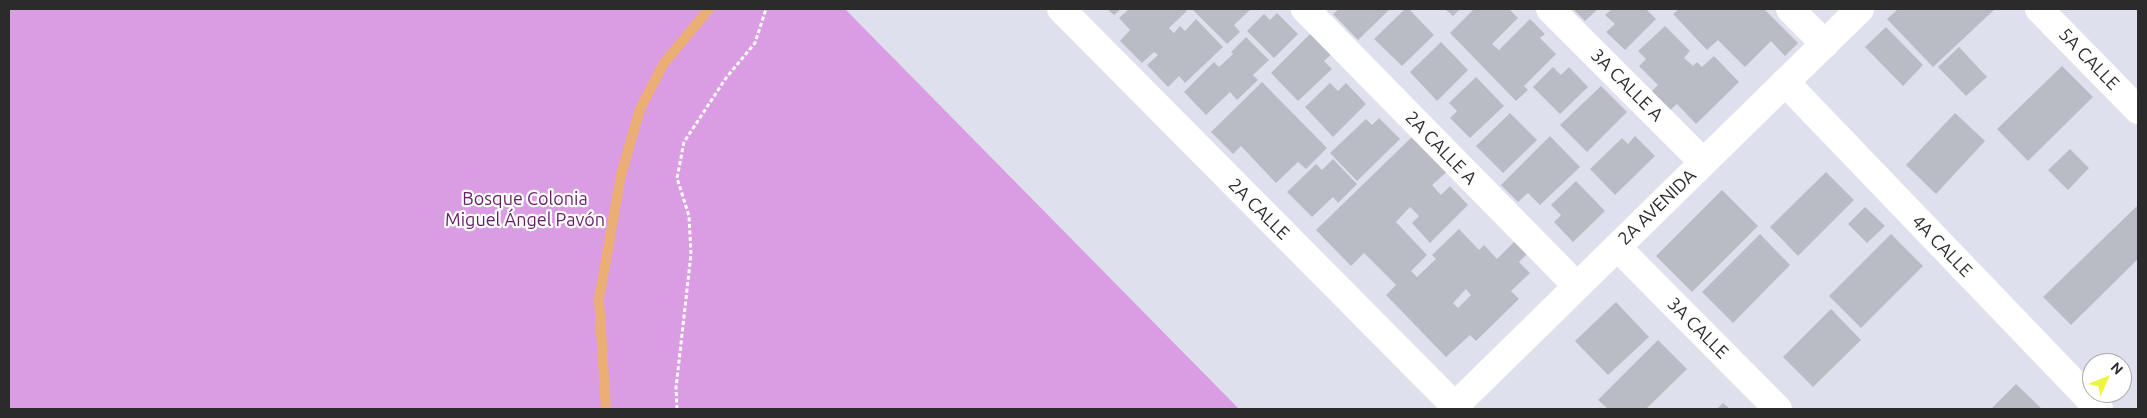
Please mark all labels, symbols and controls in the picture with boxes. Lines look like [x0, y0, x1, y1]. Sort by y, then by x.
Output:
street label: 5A CALLE [2054, 24, 2124, 94]
street label: 3A CALLE A [1586, 44, 1668, 126]
street label: 2A CALLE A [1401, 107, 1481, 189]
street label: 2A AVENIDA [1614, 165, 1700, 249]
street label: 2A CALLE [1224, 174, 1294, 244]
park label: Bosque Colonia Miguel Ángel Pavón [445, 188, 605, 230]
street label: 4A CALLE [1907, 211, 1977, 281]
street label: 3A CALLE [1663, 293, 1733, 363]
north arrow [2082, 353, 2132, 403]
text: N [2108, 359, 2126, 378]

